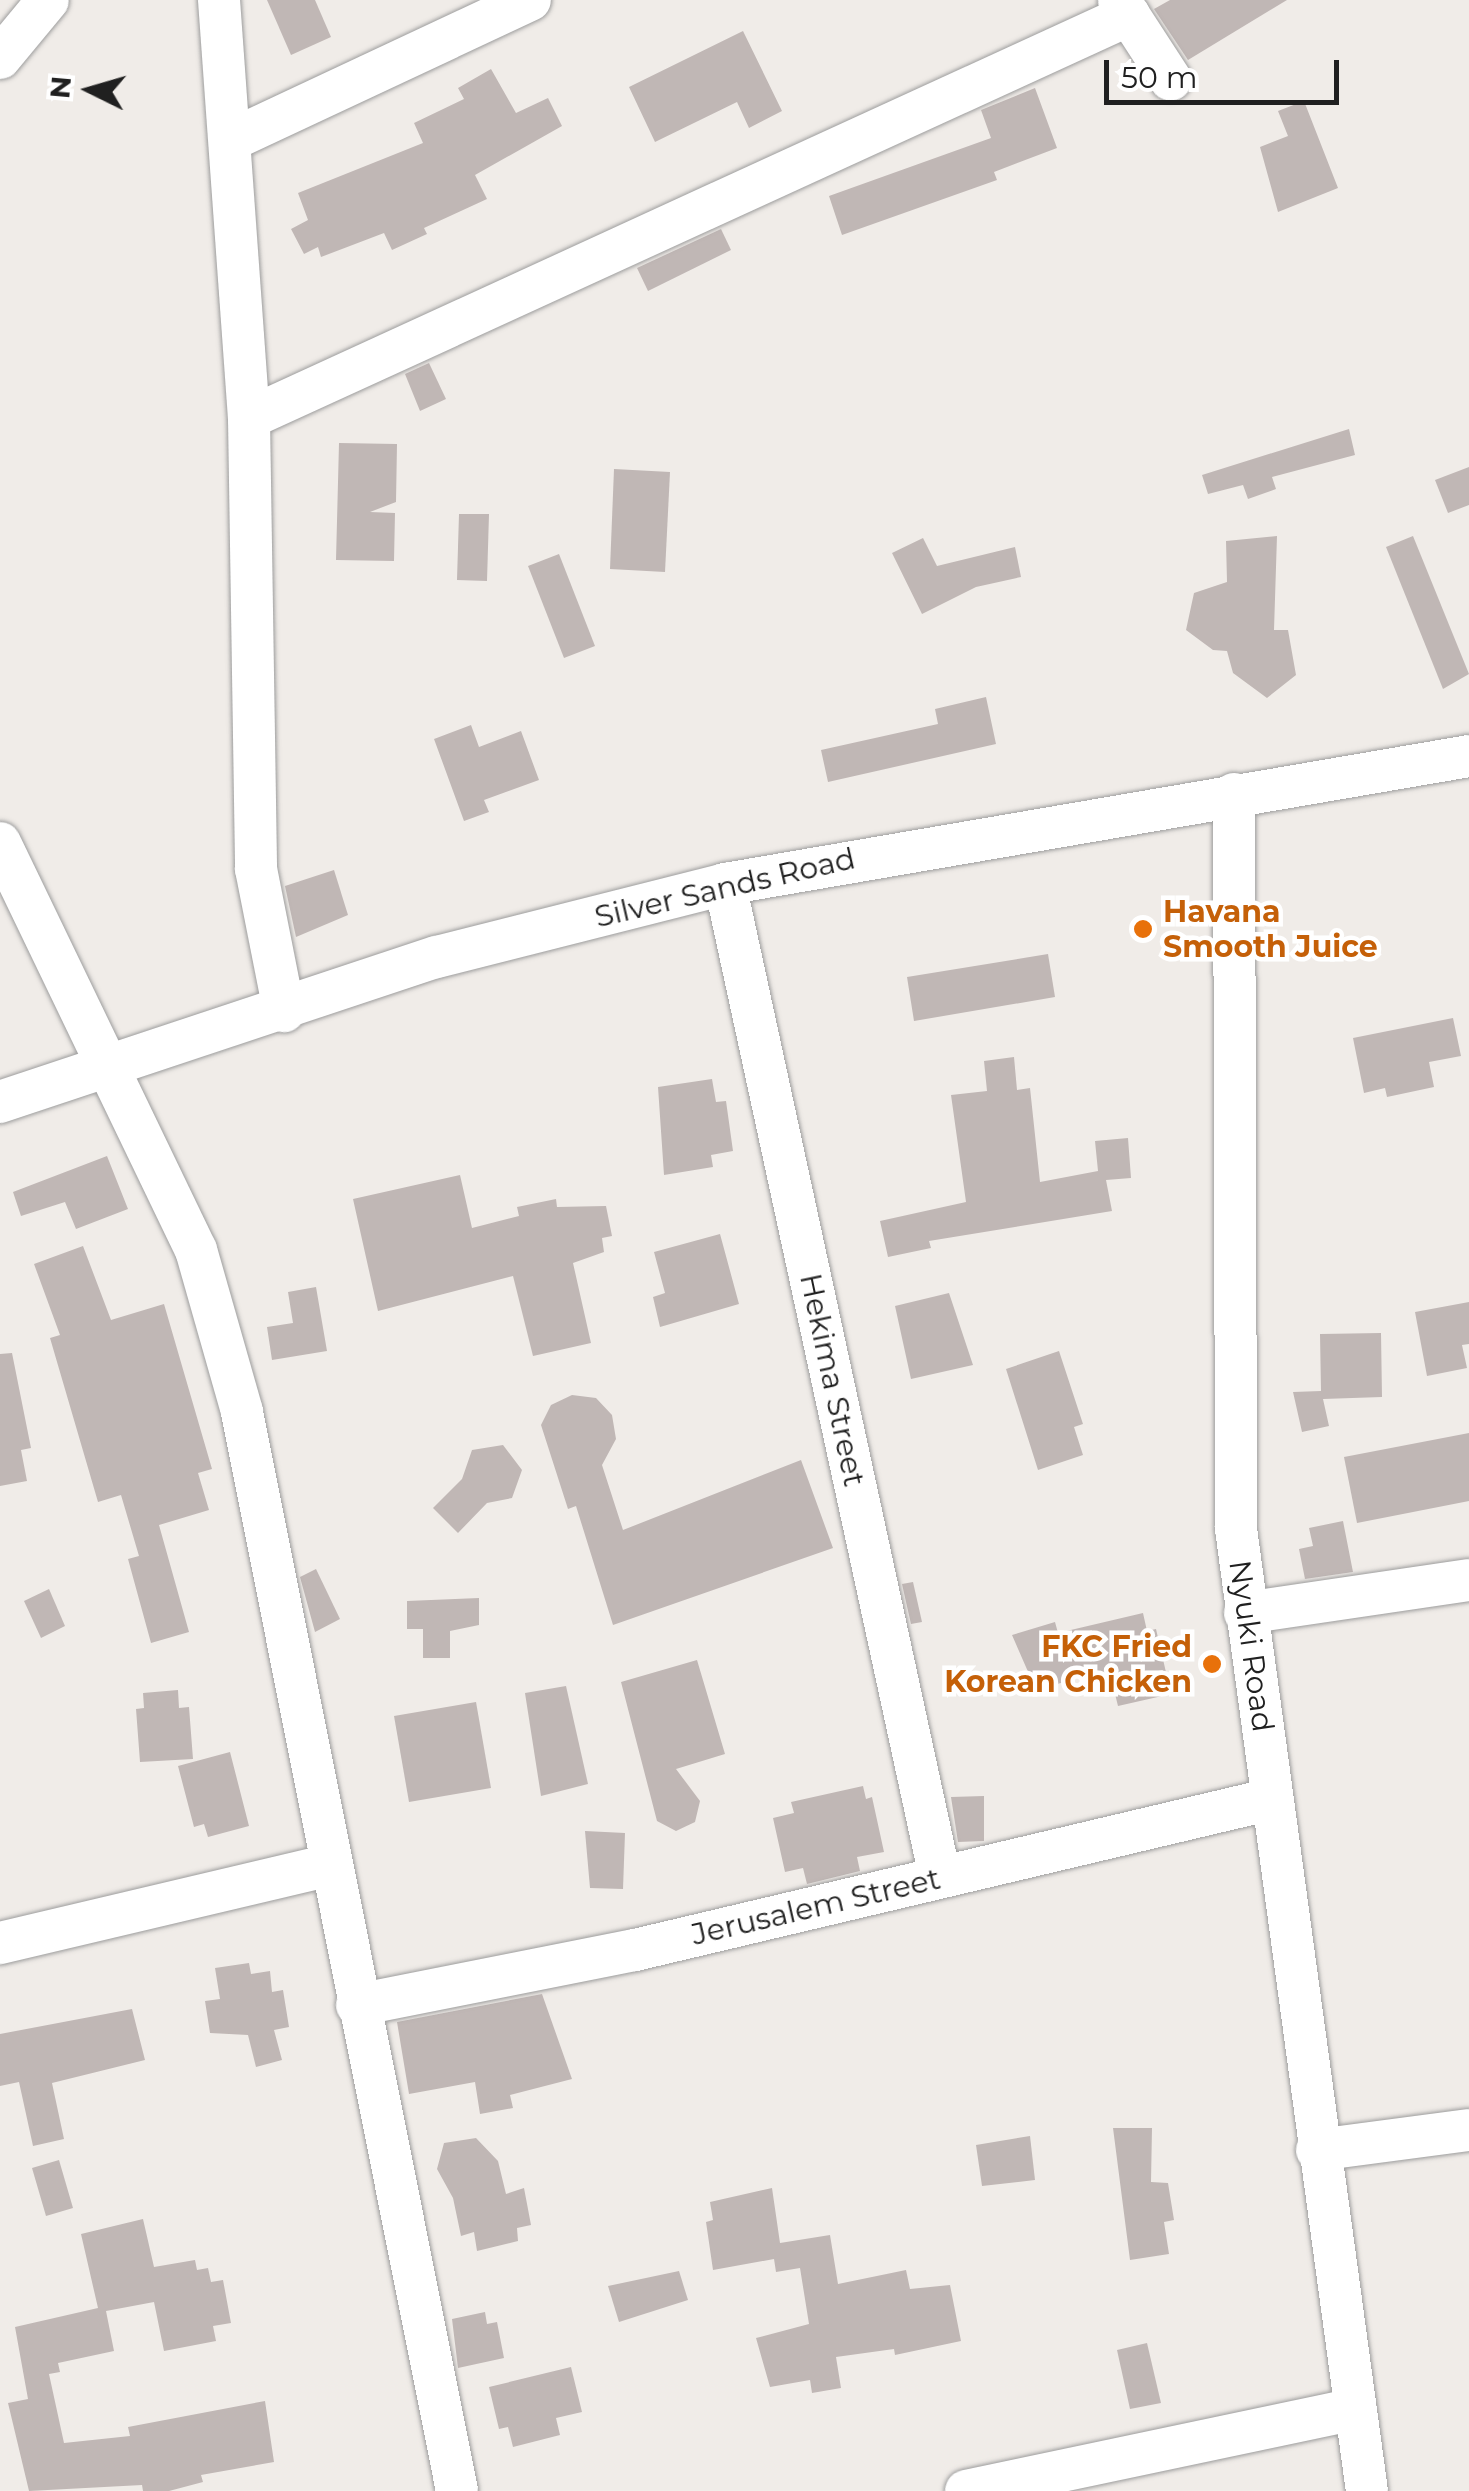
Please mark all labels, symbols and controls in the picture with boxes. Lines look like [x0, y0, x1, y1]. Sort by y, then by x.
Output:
north arrow [40, 40, 140, 140]
scale bar [1109, 40, 1344, 102]
text: 50 m [1121, 59, 1198, 96]
text: N [42, 75, 78, 100]
street label: Silver Sands Road [591, 841, 859, 935]
place label: Havana Smooth Juice [1163, 894, 1378, 964]
marker: Havana Smooth Juice [1132, 918, 1154, 940]
street label: Hekima Street [792, 1270, 872, 1490]
street label: Nyuki Road [1221, 1558, 1281, 1734]
place label: FKC Fried Korean Chicken [944, 1629, 1192, 1700]
marker: FKC Fried Korean Chicken [1201, 1653, 1223, 1675]
street label: Jerusalem Street [688, 1861, 944, 1953]

